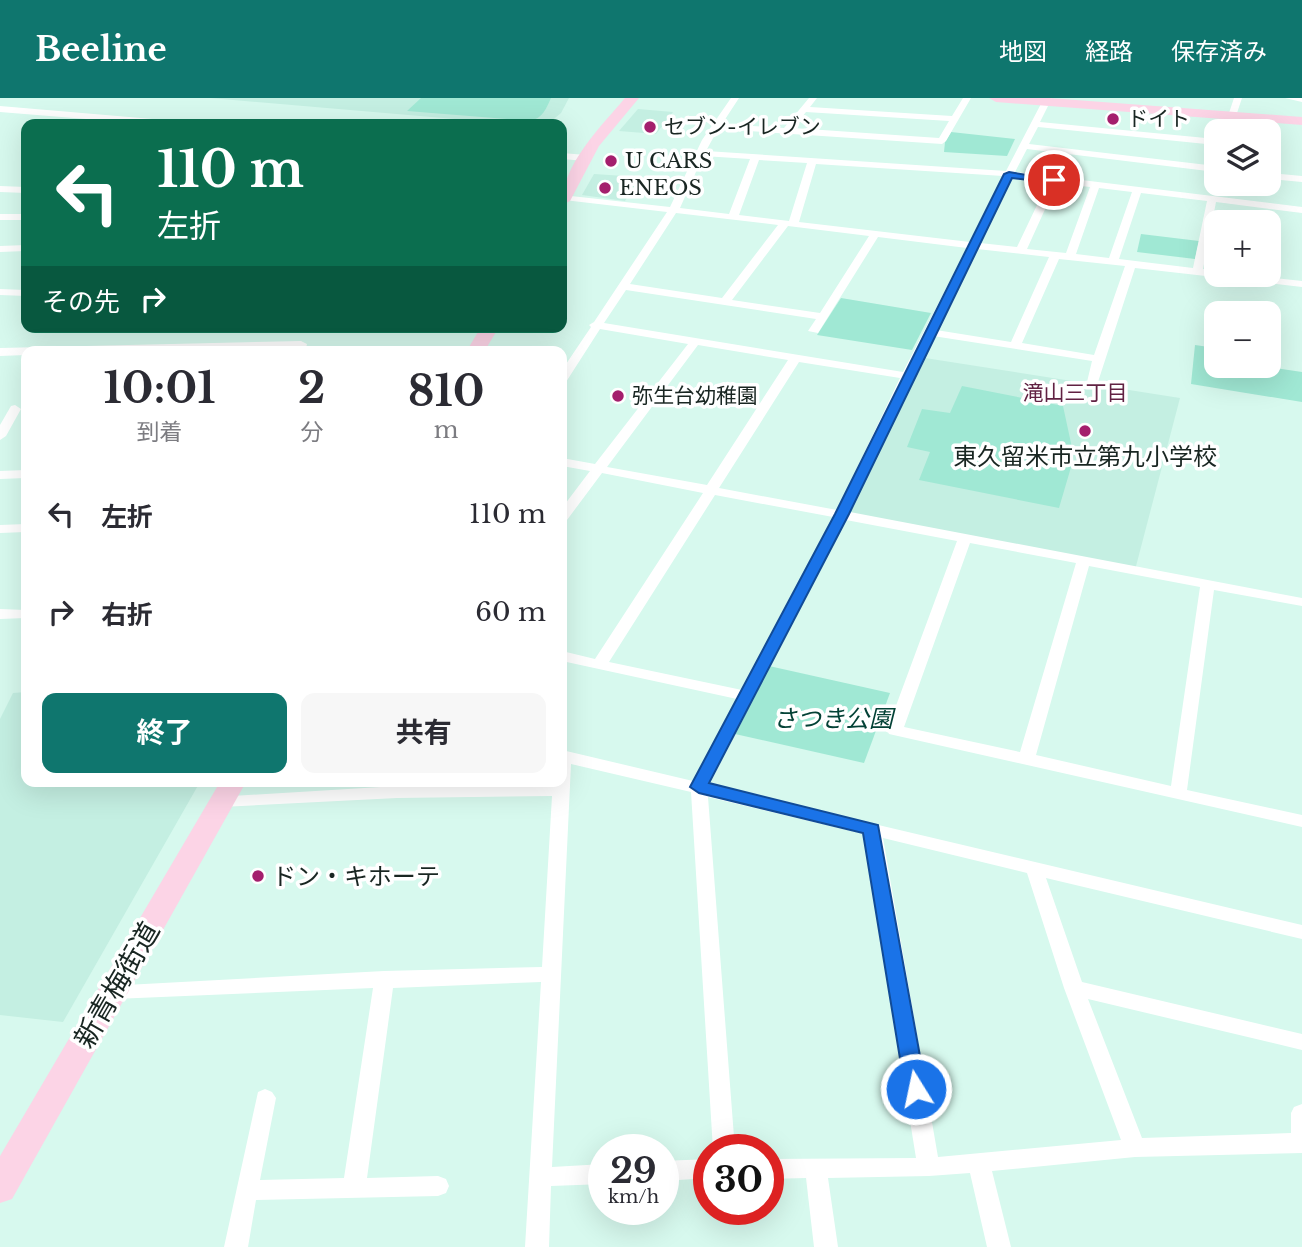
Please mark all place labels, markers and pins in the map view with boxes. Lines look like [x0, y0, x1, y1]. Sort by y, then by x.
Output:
place label: ドイト [1127, 106, 1190, 132]
marker: ドイト [1105, 111, 1121, 127]
place label: セブン-イレブン [664, 114, 821, 140]
marker: セブン-イレブン [642, 119, 658, 135]
place label: U CARS [625, 148, 712, 174]
pin [1024, 150, 1084, 210]
marker: U CARS [603, 153, 619, 169]
place label: ENEOS [619, 175, 702, 201]
marker: ENEOS [597, 180, 613, 196]
place label: 弥生台幼稚園 [632, 383, 758, 409]
marker: 弥生台幼稚園 [610, 388, 626, 404]
marker: 東久留米市立第九小学校 [1077, 423, 1093, 439]
place label: 東久留米市立第九小学校 [953, 442, 1217, 471]
place label: ドン・キホーテ [272, 862, 440, 891]
marker: ドン・キホーテ [250, 868, 266, 884]

